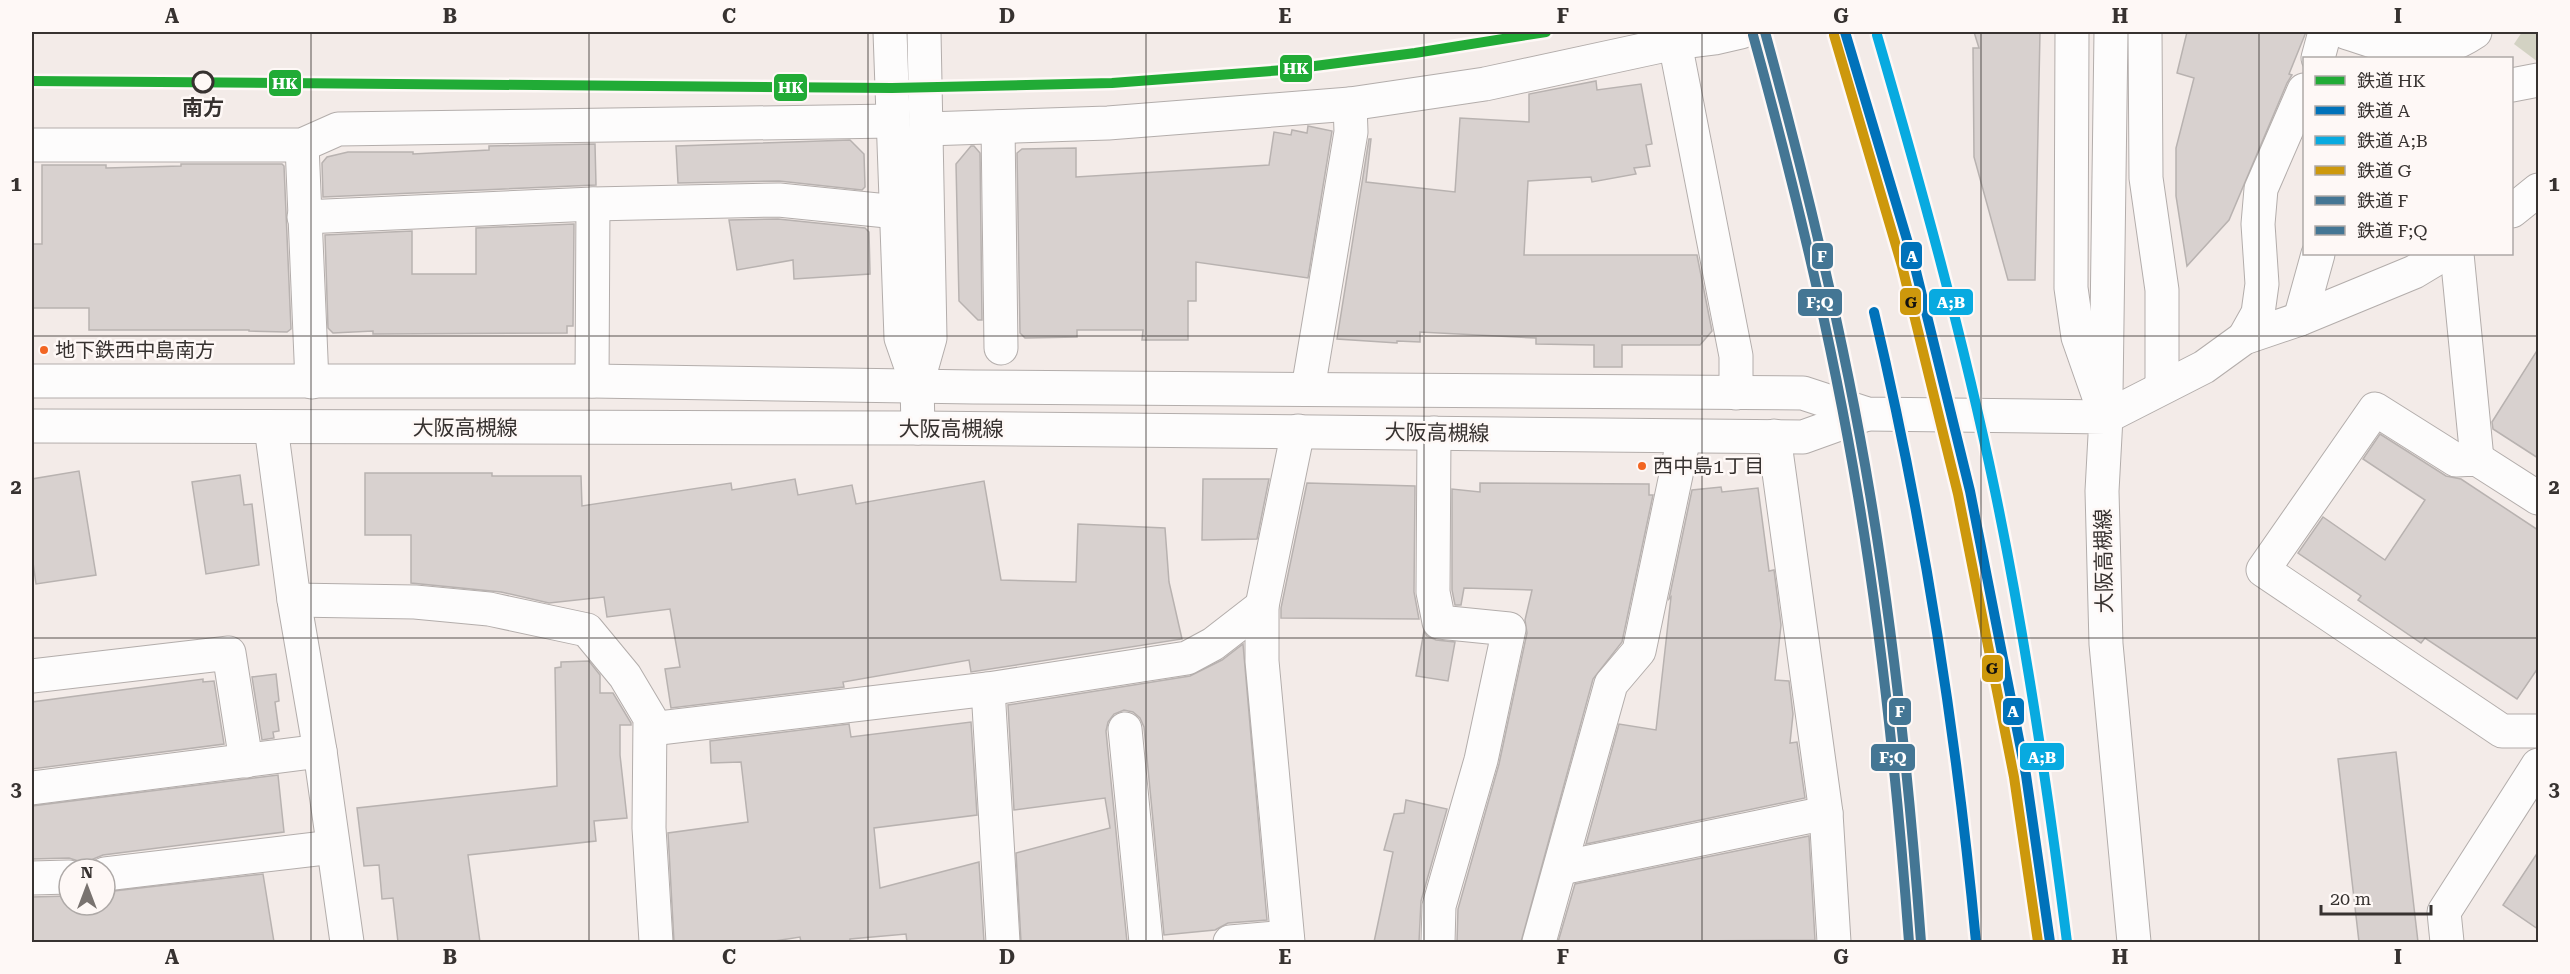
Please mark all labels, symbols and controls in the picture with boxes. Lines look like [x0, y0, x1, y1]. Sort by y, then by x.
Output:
text: A [165, 4, 180, 28]
text: B [443, 4, 457, 28]
text: C [722, 4, 736, 28]
text: D [999, 4, 1015, 28]
text: E [1279, 4, 1292, 28]
text: F [1557, 4, 1569, 28]
text: G [1833, 4, 1849, 28]
text: H [2112, 4, 2128, 28]
text: I [2394, 4, 2402, 28]
line badge: HK [1279, 54, 1313, 83]
legend [2303, 57, 2513, 255]
text: HK [1283, 59, 1309, 78]
line badge: HK [268, 69, 302, 97]
text: 鉄道 HK [2357, 70, 2426, 91]
marker: 南方 [192, 71, 214, 93]
line badge: HK [773, 73, 808, 102]
text: HK [272, 74, 298, 93]
text: HK [778, 78, 804, 97]
place label: 南方 [182, 96, 224, 120]
text: 鉄道 A [2357, 100, 2411, 121]
text: 鉄道 A;B [2357, 130, 2428, 151]
text: 鉄道 G [2357, 160, 2412, 181]
text: 1 [10, 172, 22, 196]
text: 1 [2548, 172, 2560, 196]
text: 鉄道 F [2357, 190, 2409, 211]
text: 鉄道 F;Q [2357, 220, 2427, 241]
line badge: A [1900, 241, 1923, 270]
line badge: F [1811, 242, 1834, 270]
text: F [1817, 247, 1827, 266]
text: A [1906, 247, 1918, 266]
line badge: G [1899, 287, 1922, 316]
line badge: F;Q [1797, 288, 1843, 317]
line badge: A;B [1928, 288, 1974, 316]
text: F;Q [1806, 293, 1834, 312]
text: G [1905, 293, 1918, 312]
text: A;B [1937, 293, 1965, 312]
place label: 地下鉄西中島南方 [55, 338, 215, 362]
marker: 地下鉄西中島南方 [38, 344, 50, 356]
street label: 大阪高槻線 [413, 416, 518, 440]
street label: 大阪高槻線 [899, 417, 1004, 441]
street label: 大阪高槻線 [1384, 420, 1490, 446]
place label: 西中島1丁目 [1653, 454, 1764, 478]
marker: 西中島1丁目 [1636, 460, 1648, 472]
text: 2 [10, 475, 22, 499]
text: 2 [2548, 475, 2560, 499]
street label: 大阪高槻線 [2091, 508, 2117, 614]
line badge: G [1981, 654, 2004, 683]
text: G [1986, 659, 1999, 678]
line badge: F [1888, 697, 1912, 726]
line badge: A [2002, 697, 2025, 726]
text: F [1895, 702, 1905, 721]
text: A [2007, 702, 2019, 721]
line badge: A;B [2019, 742, 2065, 771]
line badge: F;Q [1870, 743, 1916, 772]
text: F;Q [1879, 748, 1907, 767]
text: A;B [2028, 748, 2056, 767]
text: 3 [10, 777, 22, 801]
text: 3 [2548, 777, 2560, 801]
north arrow [57, 857, 117, 917]
text: N [81, 863, 93, 882]
scale bar [2321, 878, 2430, 916]
text: 20 m [2330, 888, 2371, 909]
text: A [165, 945, 180, 969]
text: B [443, 945, 457, 969]
text: C [722, 945, 736, 969]
text: D [999, 945, 1015, 969]
text: E [1279, 945, 1292, 969]
text: F [1557, 945, 1569, 969]
text: G [1833, 945, 1849, 969]
text: H [2112, 945, 2128, 969]
text: I [2394, 945, 2402, 969]

